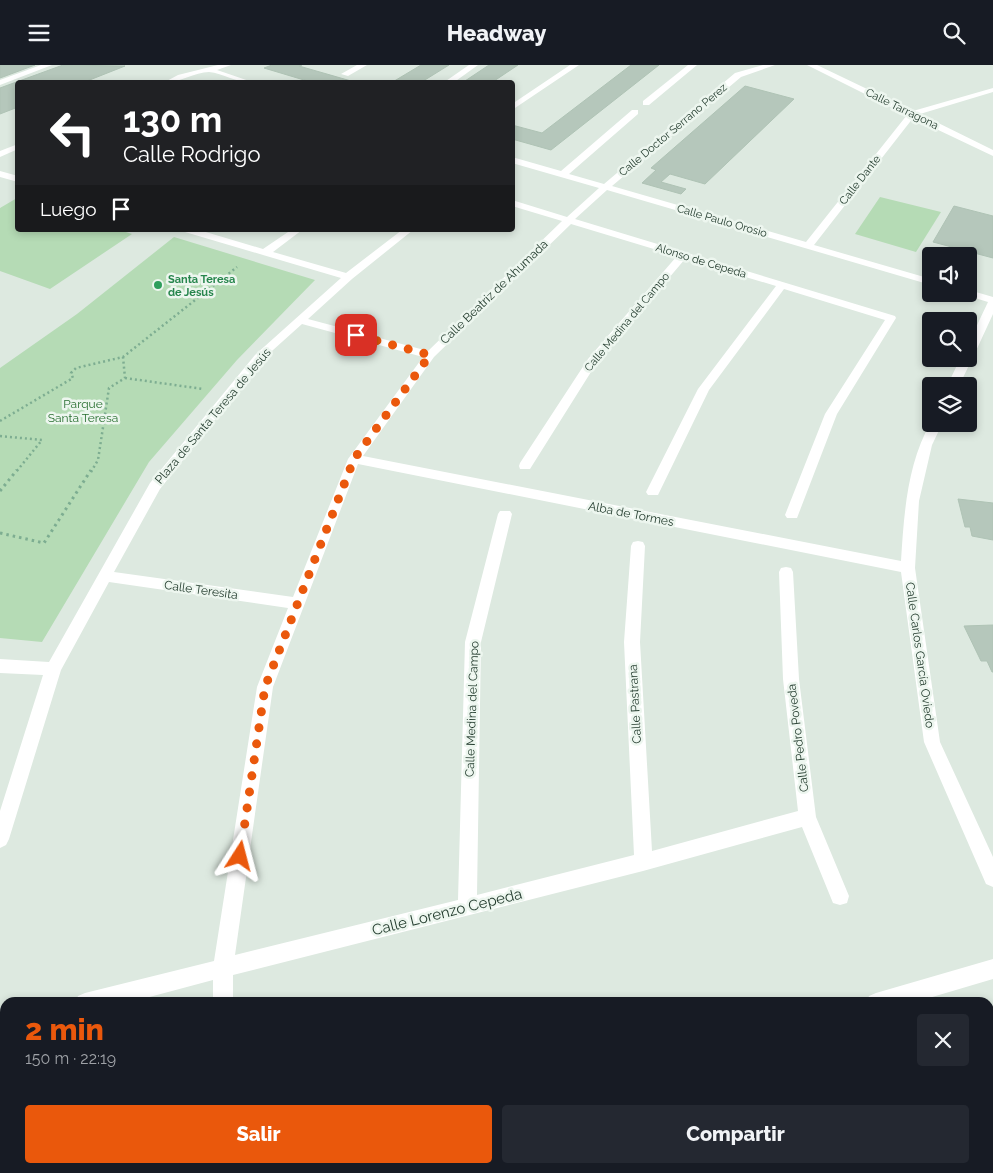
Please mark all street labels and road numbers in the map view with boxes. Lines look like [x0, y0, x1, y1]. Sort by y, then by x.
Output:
street label: Calle Doctor Serrano Perez [616, 81, 730, 179]
street label: Calle Tarragona [863, 86, 941, 132]
street label: Calle Dante [837, 152, 884, 207]
street label: Calle Paulo Orosio [675, 202, 769, 240]
street label: Calle Beatriz de Ahumada [437, 237, 551, 347]
street label: Alonso de Cepeda [654, 241, 748, 281]
street label: Calle Medina del Campo [582, 270, 672, 374]
street label: Plaza de Santa Teresa de Jesús [152, 345, 274, 487]
street label: Alba de Tormes [587, 499, 675, 529]
street label: Calle Teresita [163, 578, 239, 602]
street label: Calle Carlos García Oviedo [903, 581, 937, 729]
street label: Calle Medina del Campo [463, 641, 481, 777]
street label: Calle Pastrana [626, 664, 644, 744]
street label: Calle Pedro Poveda [784, 683, 812, 793]
street label: Calle Lorenzo Cepeda [370, 885, 524, 939]

